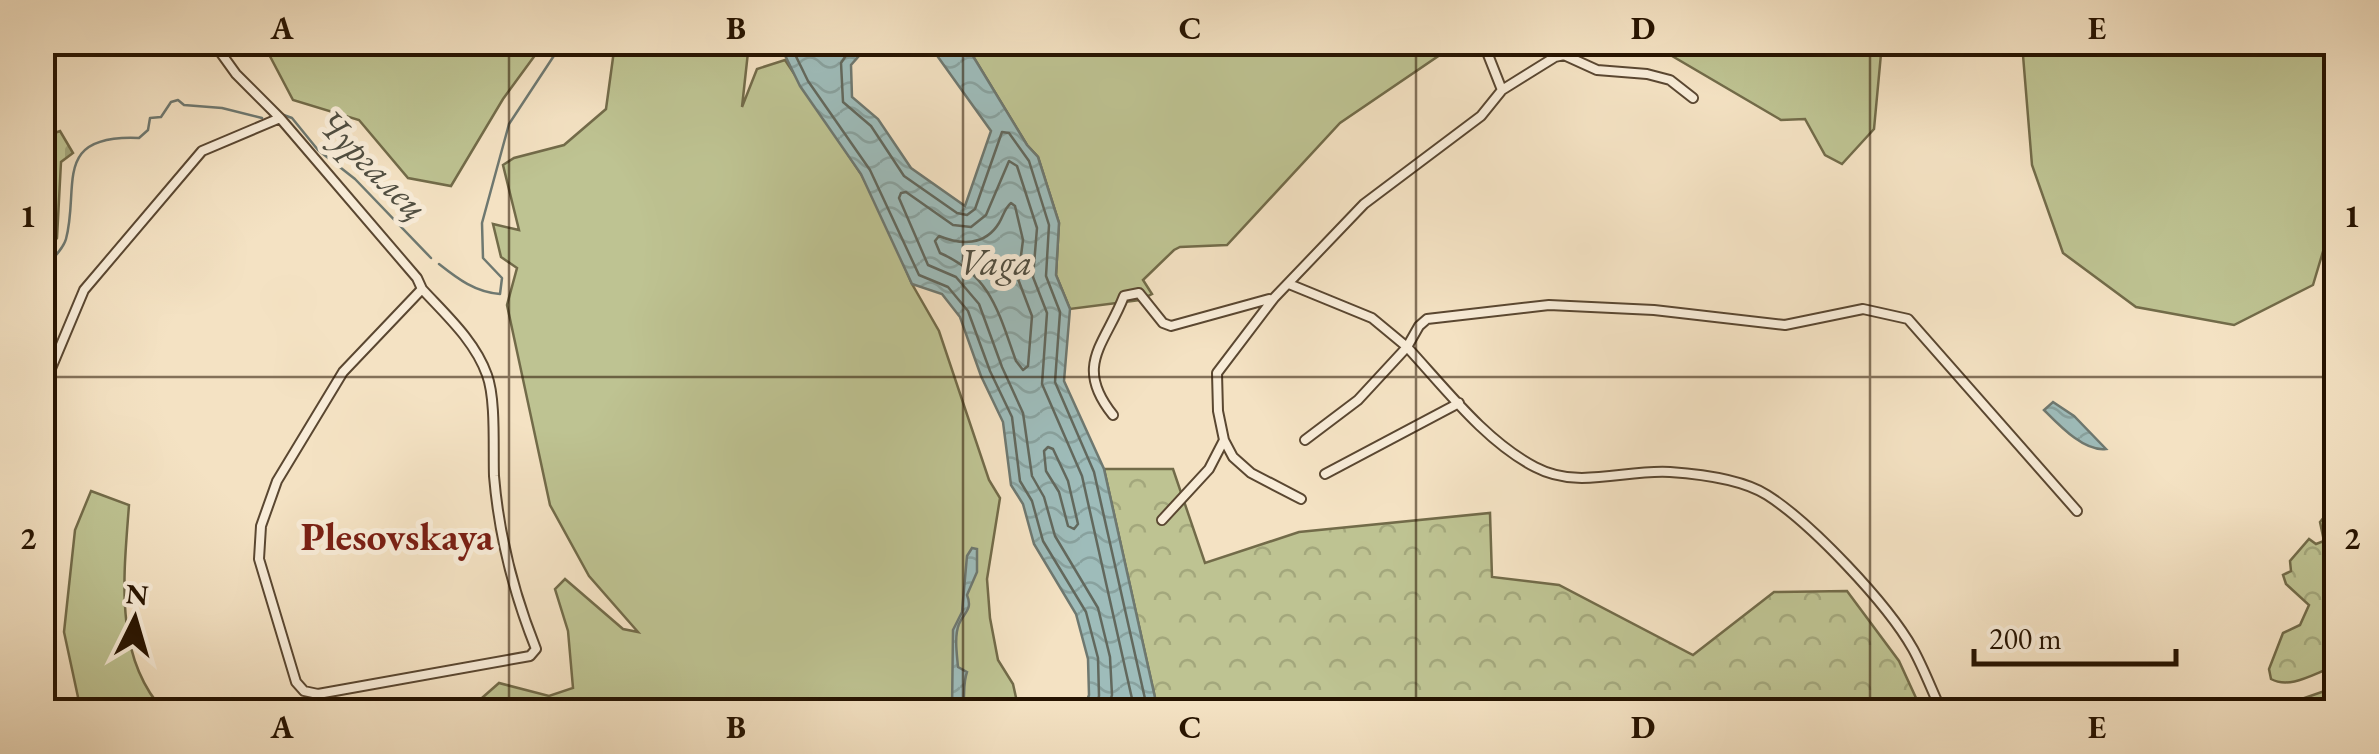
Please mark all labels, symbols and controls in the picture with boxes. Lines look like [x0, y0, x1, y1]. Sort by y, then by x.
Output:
text: A [269, 7, 294, 49]
text: B [726, 7, 746, 49]
text: C [1179, 7, 1201, 49]
text: D [1631, 7, 1655, 49]
text: E [2088, 7, 2106, 49]
water label: Чургалец [307, 98, 439, 230]
text: 1 [20, 195, 36, 237]
text: 1 [2344, 195, 2360, 237]
water label: Vaga [960, 237, 1032, 286]
district label: Plesovskaya [300, 510, 494, 562]
text: 2 [20, 517, 37, 559]
text: 2 [2344, 517, 2361, 559]
north arrow [85, 569, 185, 669]
text: N [124, 575, 150, 613]
scale bar [1974, 604, 2176, 666]
text: 200 m [1989, 619, 2062, 658]
text: A [269, 706, 294, 748]
text: B [726, 706, 746, 748]
text: C [1179, 706, 1201, 748]
text: D [1631, 706, 1655, 748]
text: E [2088, 706, 2106, 748]

